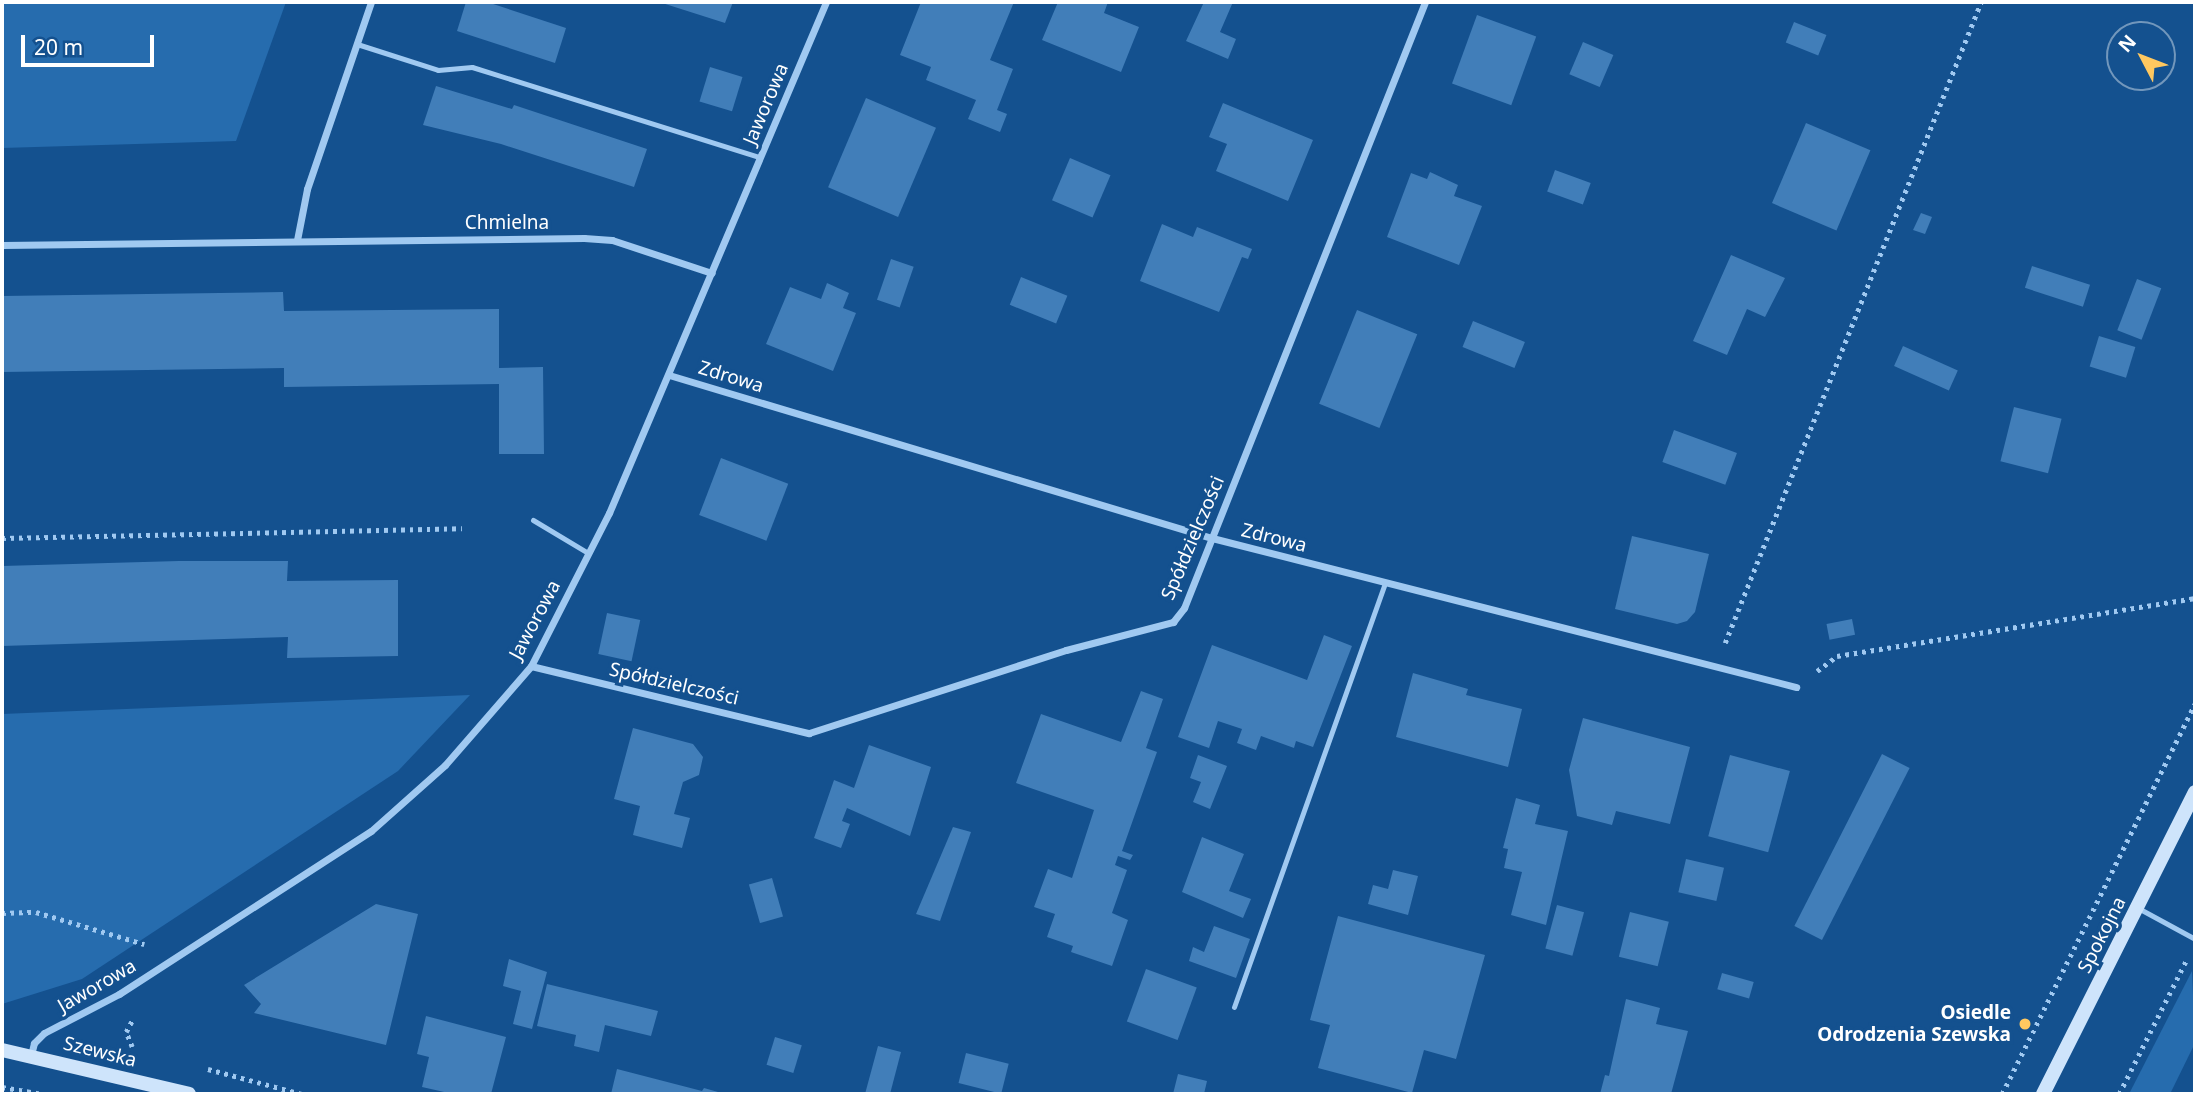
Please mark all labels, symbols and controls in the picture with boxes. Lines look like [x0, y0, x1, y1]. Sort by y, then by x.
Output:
scale bar [24, 21, 158, 65]
north arrow [2106, 21, 2176, 91]
text: N [2112, 29, 2142, 58]
text: 20 m [34, 33, 83, 61]
street label: Jaworowa [739, 60, 793, 148]
street label: Chmielna [465, 212, 549, 234]
street label: Zdrowa [696, 356, 766, 398]
street label: Spółdzielczości [1157, 473, 1229, 603]
street label: Zdrowa [1239, 519, 1309, 557]
street label: Jaworowa [505, 576, 565, 664]
street label: Spółdzielczości [607, 658, 741, 710]
street label: Spokojna [2073, 893, 2131, 977]
street label: Jaworowa [54, 955, 140, 1017]
place label: Osiedle Odrodzenia Szewska [1817, 1002, 2011, 1046]
marker: Osiedle Odrodzenia Szewska [2017, 1016, 2033, 1032]
street label: Szewska [61, 1032, 139, 1072]

